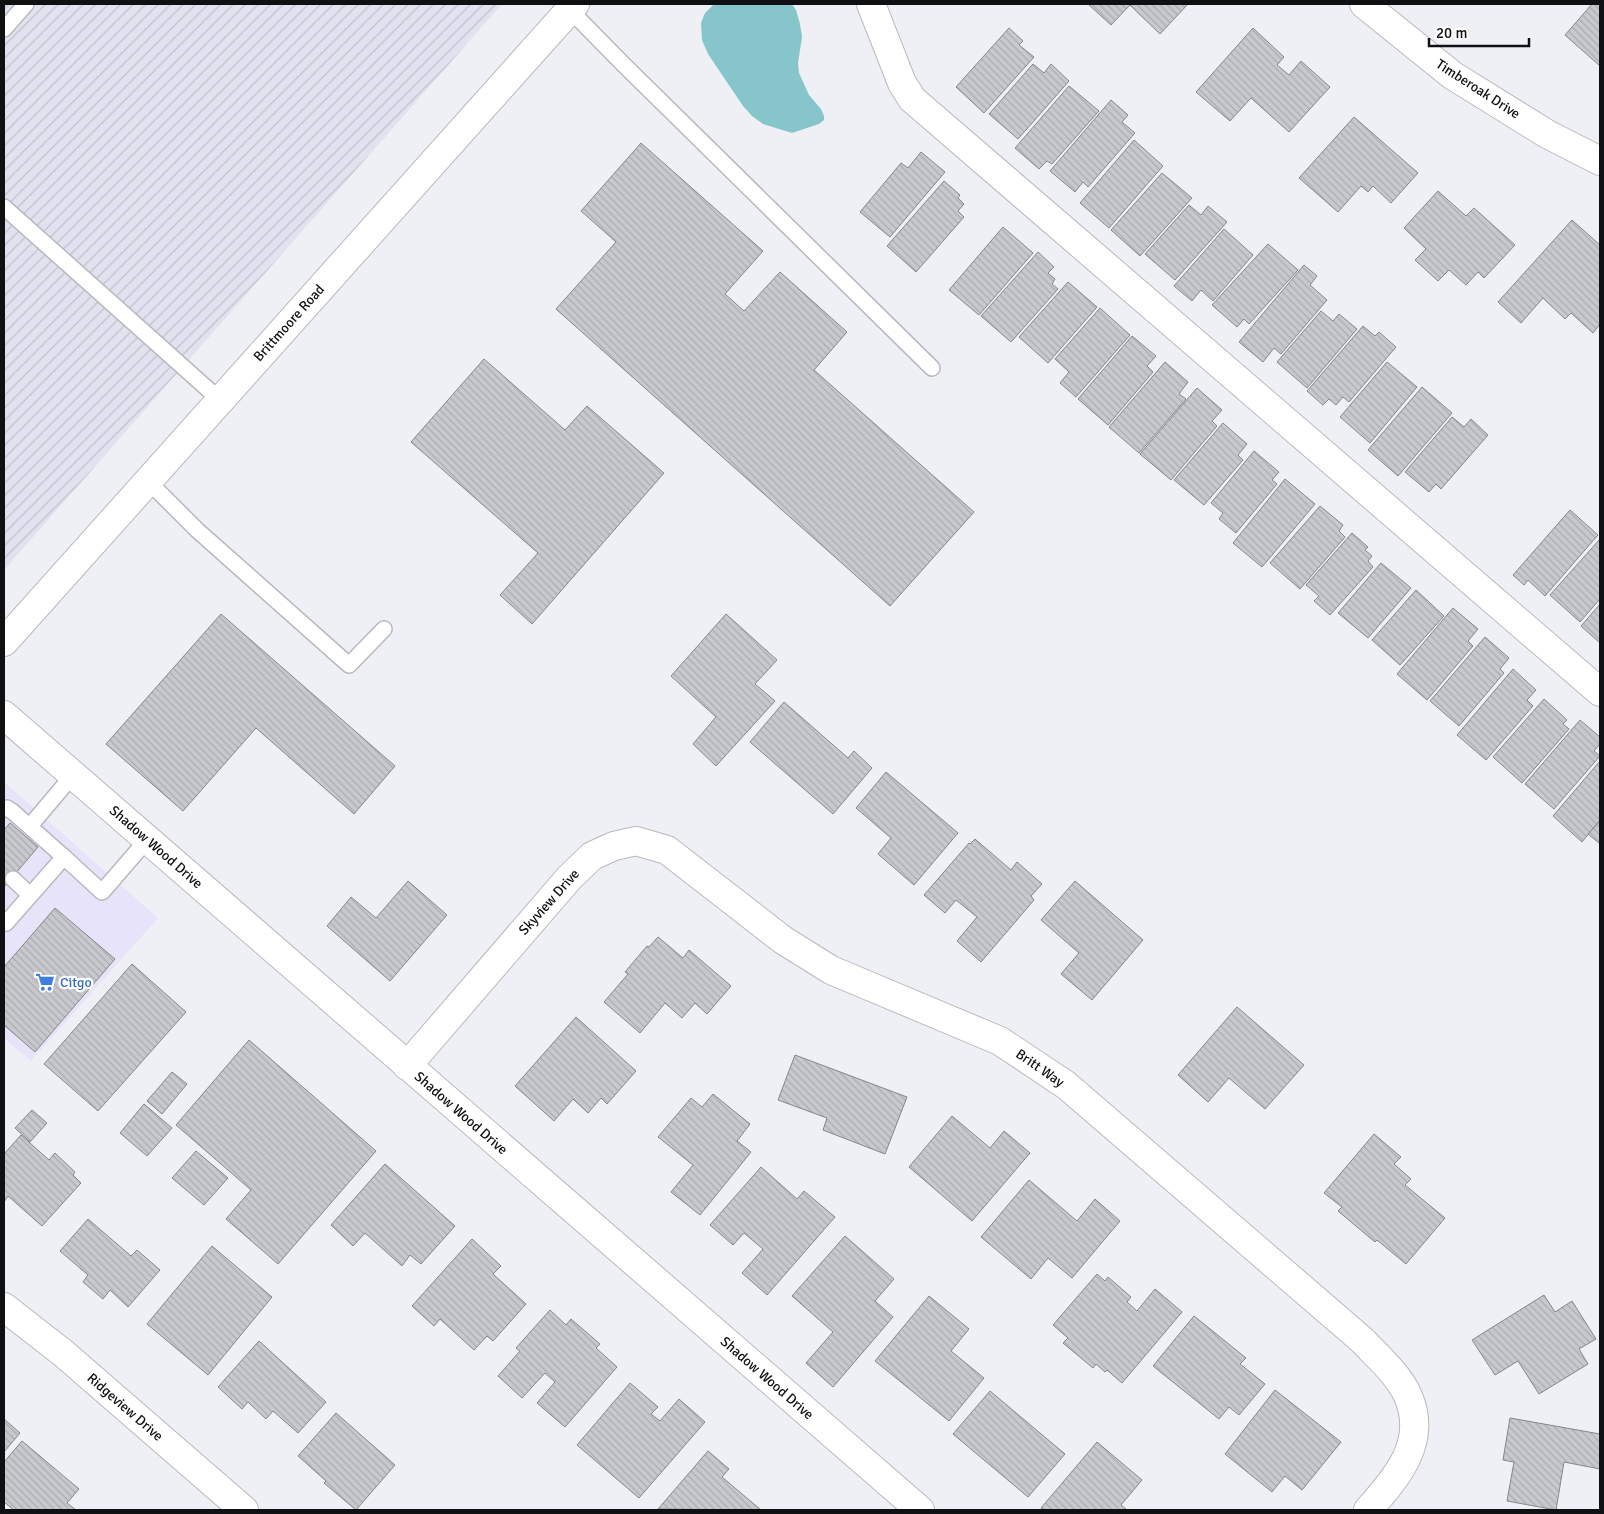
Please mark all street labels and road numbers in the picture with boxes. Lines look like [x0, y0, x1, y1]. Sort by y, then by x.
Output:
street label: Timberoak Drive [1433, 55, 1523, 123]
street label: Brittmoore Road [250, 281, 328, 365]
street label: Shadow Wood Drive [106, 802, 206, 892]
street label: Skyview Drive [515, 866, 583, 938]
street label: Britt Way [1013, 1045, 1068, 1091]
street label: Shadow Wood Drive [411, 1068, 511, 1158]
street label: Shadow Wood Drive [717, 1333, 817, 1423]
street label: Ridgeview Drive [84, 1369, 166, 1445]

